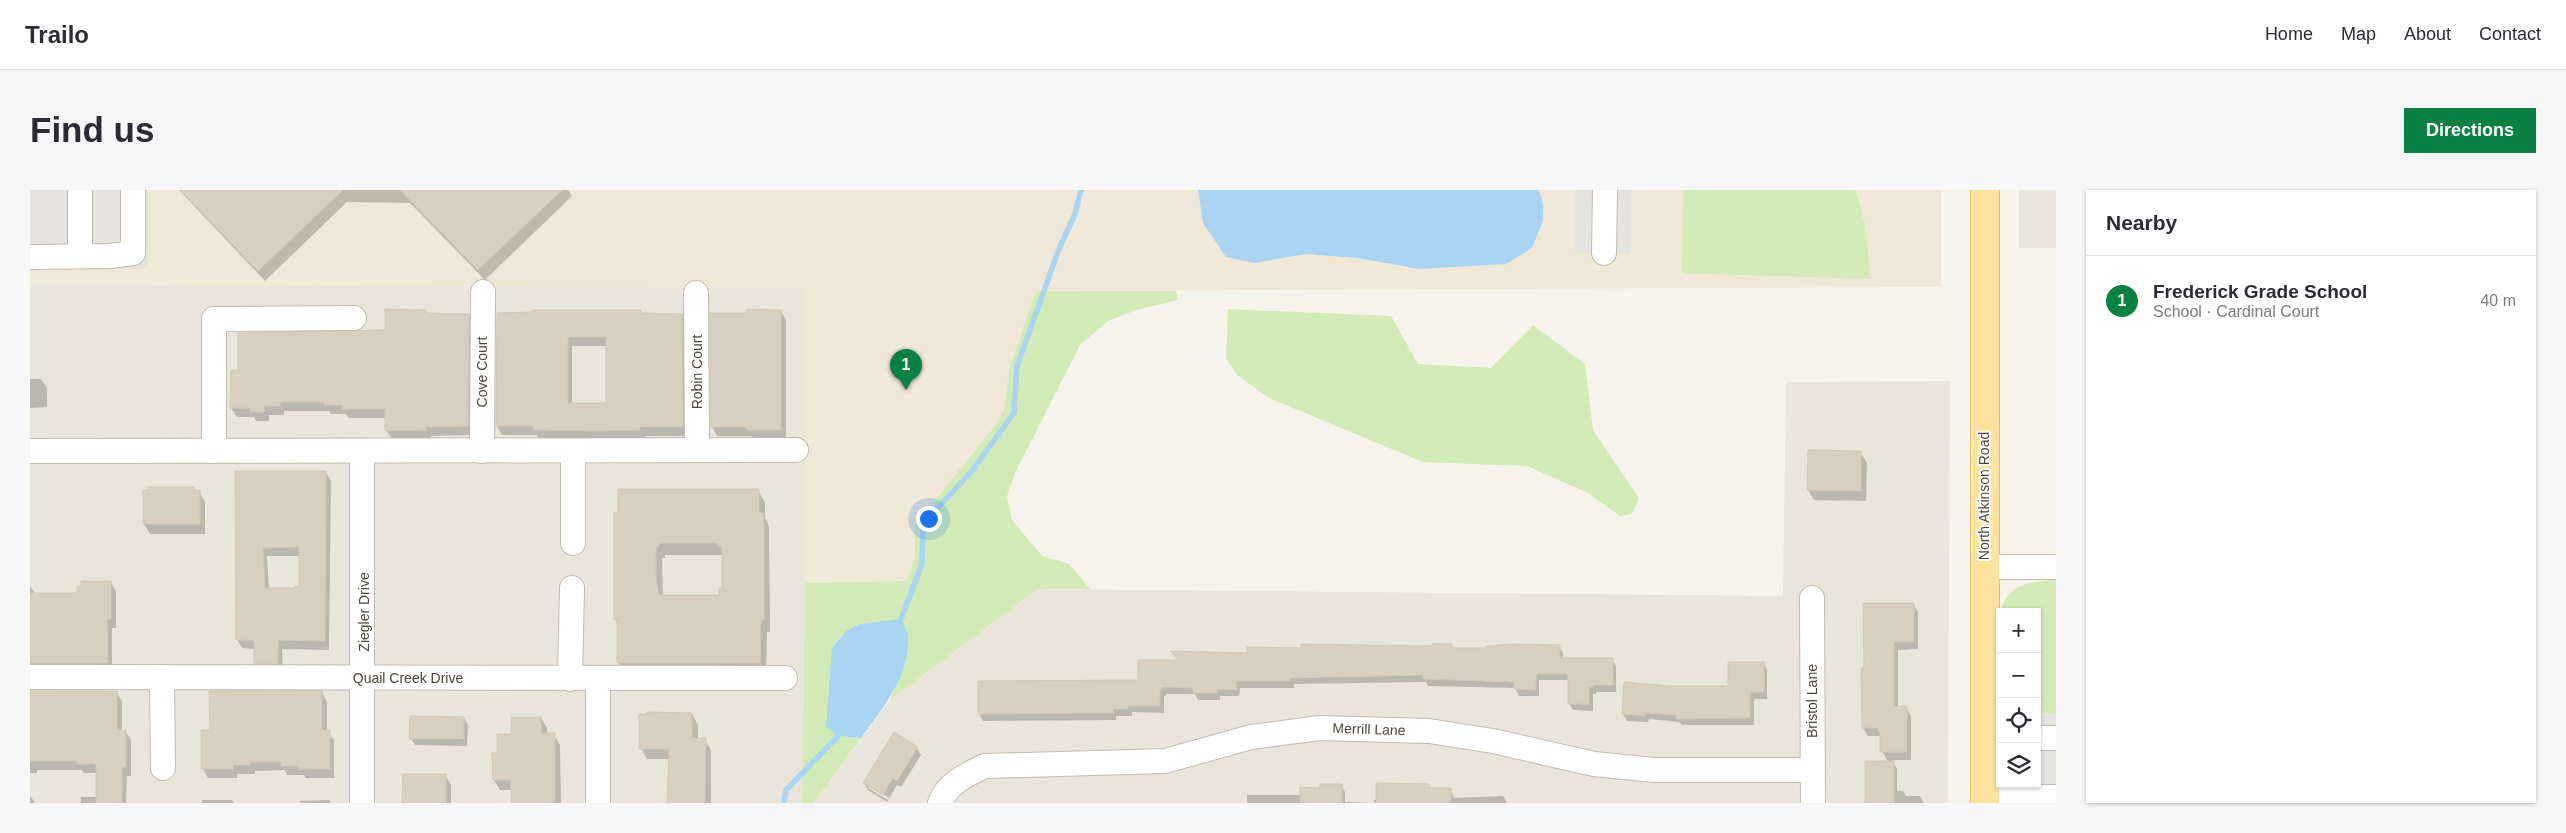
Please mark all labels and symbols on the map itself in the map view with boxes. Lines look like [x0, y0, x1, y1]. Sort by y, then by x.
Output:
street label: Robin Court [689, 335, 705, 409]
street label: Cove Court [474, 336, 490, 407]
pin: 1 [890, 349, 922, 390]
street label: North Atkinson Road [1976, 432, 1992, 560]
your location [916, 506, 942, 532]
street label: Ziegler Drive [356, 572, 372, 652]
street label: Bristol Lane [1804, 664, 1820, 738]
street label: Quail Creek Drive [353, 670, 463, 686]
street label: Merrill Lane [1332, 720, 1406, 738]

